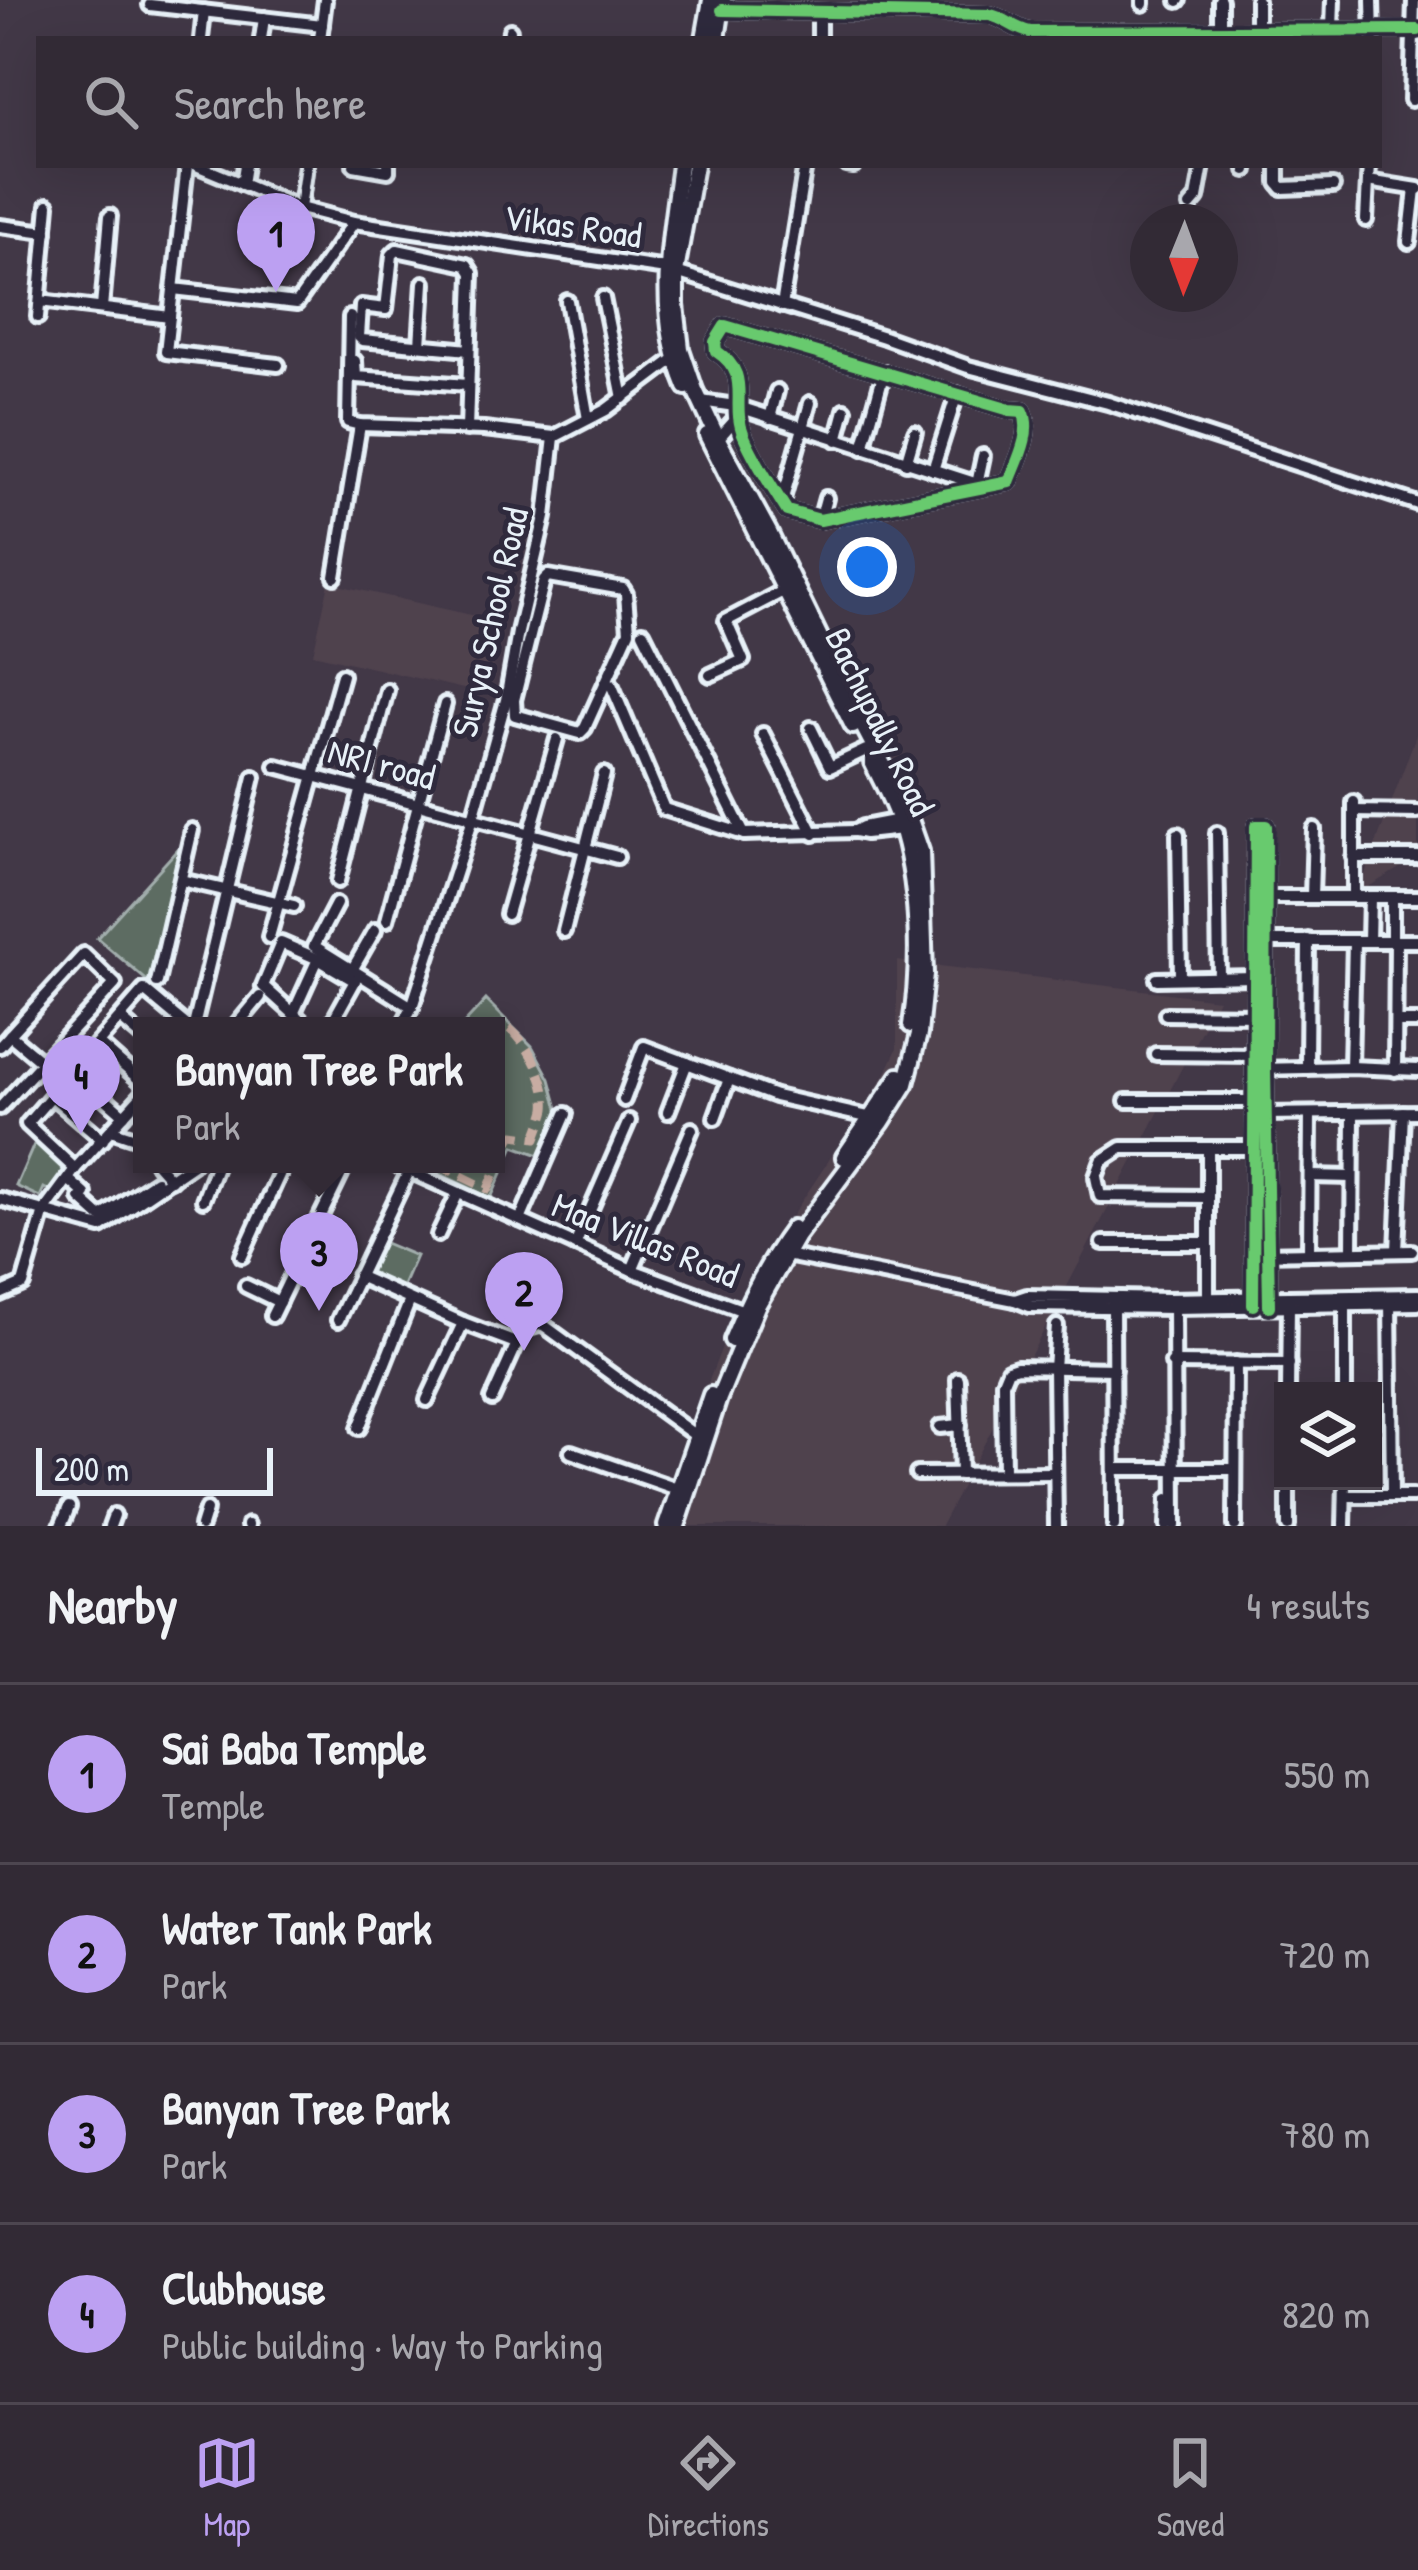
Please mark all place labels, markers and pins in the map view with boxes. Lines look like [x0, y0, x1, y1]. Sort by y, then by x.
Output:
pin: 1 [237, 193, 315, 292]
pin: 4 [42, 1035, 120, 1134]
pin: 3 [280, 1212, 358, 1311]
pin: 2 [485, 1252, 563, 1351]

